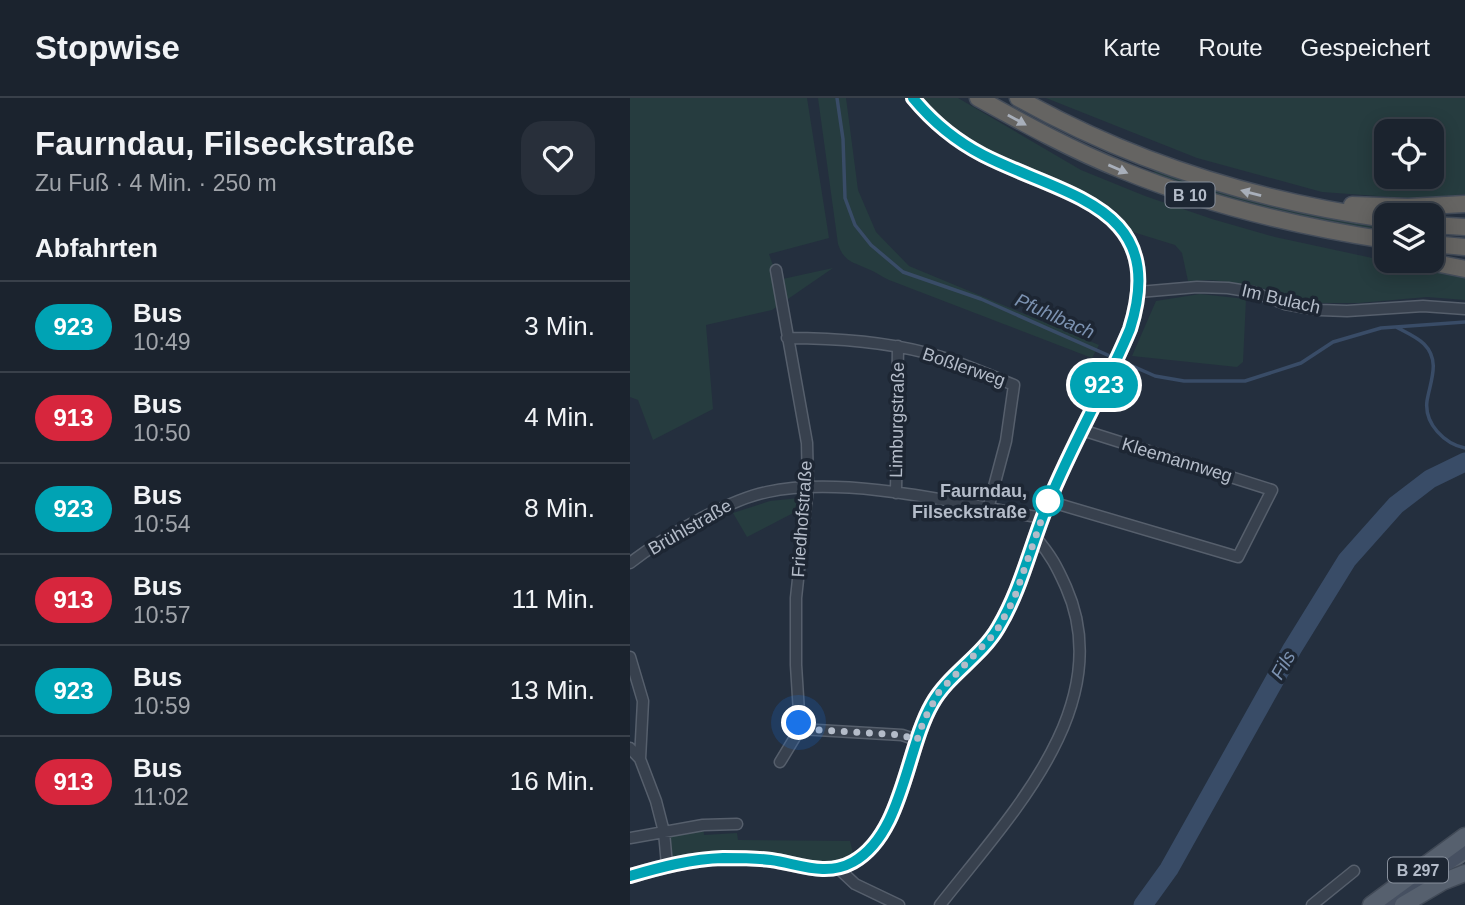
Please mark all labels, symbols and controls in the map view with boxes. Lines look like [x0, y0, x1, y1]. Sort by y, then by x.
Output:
text: Stopwise [35, 29, 180, 66]
text: Karte [1103, 34, 1161, 61]
text: Route [1199, 34, 1263, 61]
text: Gespeichert [1301, 34, 1430, 61]
one-way arrow [1007, 113, 1027, 125]
map controls [1374, 119, 1444, 273]
button: locate [1374, 119, 1444, 189]
button: heart [521, 121, 595, 195]
text: Faurndau, Filseckstraße [35, 125, 415, 162]
one-way arrow [1108, 163, 1129, 174]
text: Zu Fuß · 4 Min. · 250 m [35, 170, 277, 196]
road number: B 10 [1166, 183, 1214, 208]
one-way arrow [1240, 187, 1262, 198]
button: layers [1374, 203, 1444, 273]
text: Abfahrten [35, 233, 158, 263]
street label: Im Bulach [1240, 280, 1322, 318]
water label: Pfuhlbach [1012, 289, 1098, 343]
text: Bus [133, 298, 182, 328]
text: 3 Min. [524, 311, 595, 341]
text: 923 [53, 313, 94, 340]
text: 10:49 [133, 329, 191, 355]
street label: Boßlerweg [920, 344, 1008, 390]
street label: Limburgstraße [886, 362, 908, 478]
line badge: 923 [1064, 362, 1144, 408]
text: 923 [1084, 371, 1124, 398]
text: Bus [133, 389, 182, 419]
text: 4 Min. [524, 402, 595, 432]
text: 913 [53, 404, 94, 431]
text: 10:50 [133, 420, 191, 446]
street label: Kleemannweg [1120, 434, 1234, 486]
street label: Friedhofstraße [788, 460, 816, 578]
text: Bus [133, 480, 182, 510]
place label: Faurndau, Filseckstraße [912, 481, 1027, 522]
marker: Faurndau, Filseckstraße [1033, 486, 1063, 516]
text: 8 Min. [524, 493, 595, 523]
text: 923 [53, 495, 94, 522]
street label: Brühlstraße [645, 495, 735, 559]
text: 10:54 [133, 511, 191, 537]
text: Bus [133, 571, 182, 601]
text: 11 Min. [512, 584, 595, 614]
text: 913 [53, 586, 94, 613]
text: 10:57 [133, 602, 191, 628]
water label: Fils [1267, 647, 1300, 683]
text: Bus [133, 662, 182, 692]
text: 13 Min. [510, 675, 595, 705]
text: 923 [53, 677, 94, 704]
text: 10:59 [133, 693, 191, 719]
your location [781, 705, 816, 740]
text: Bus [133, 753, 182, 783]
text: 16 Min. [510, 766, 595, 796]
text: 913 [53, 768, 94, 795]
text: 11:02 [133, 784, 189, 810]
road number: B 297 [1388, 858, 1448, 883]

